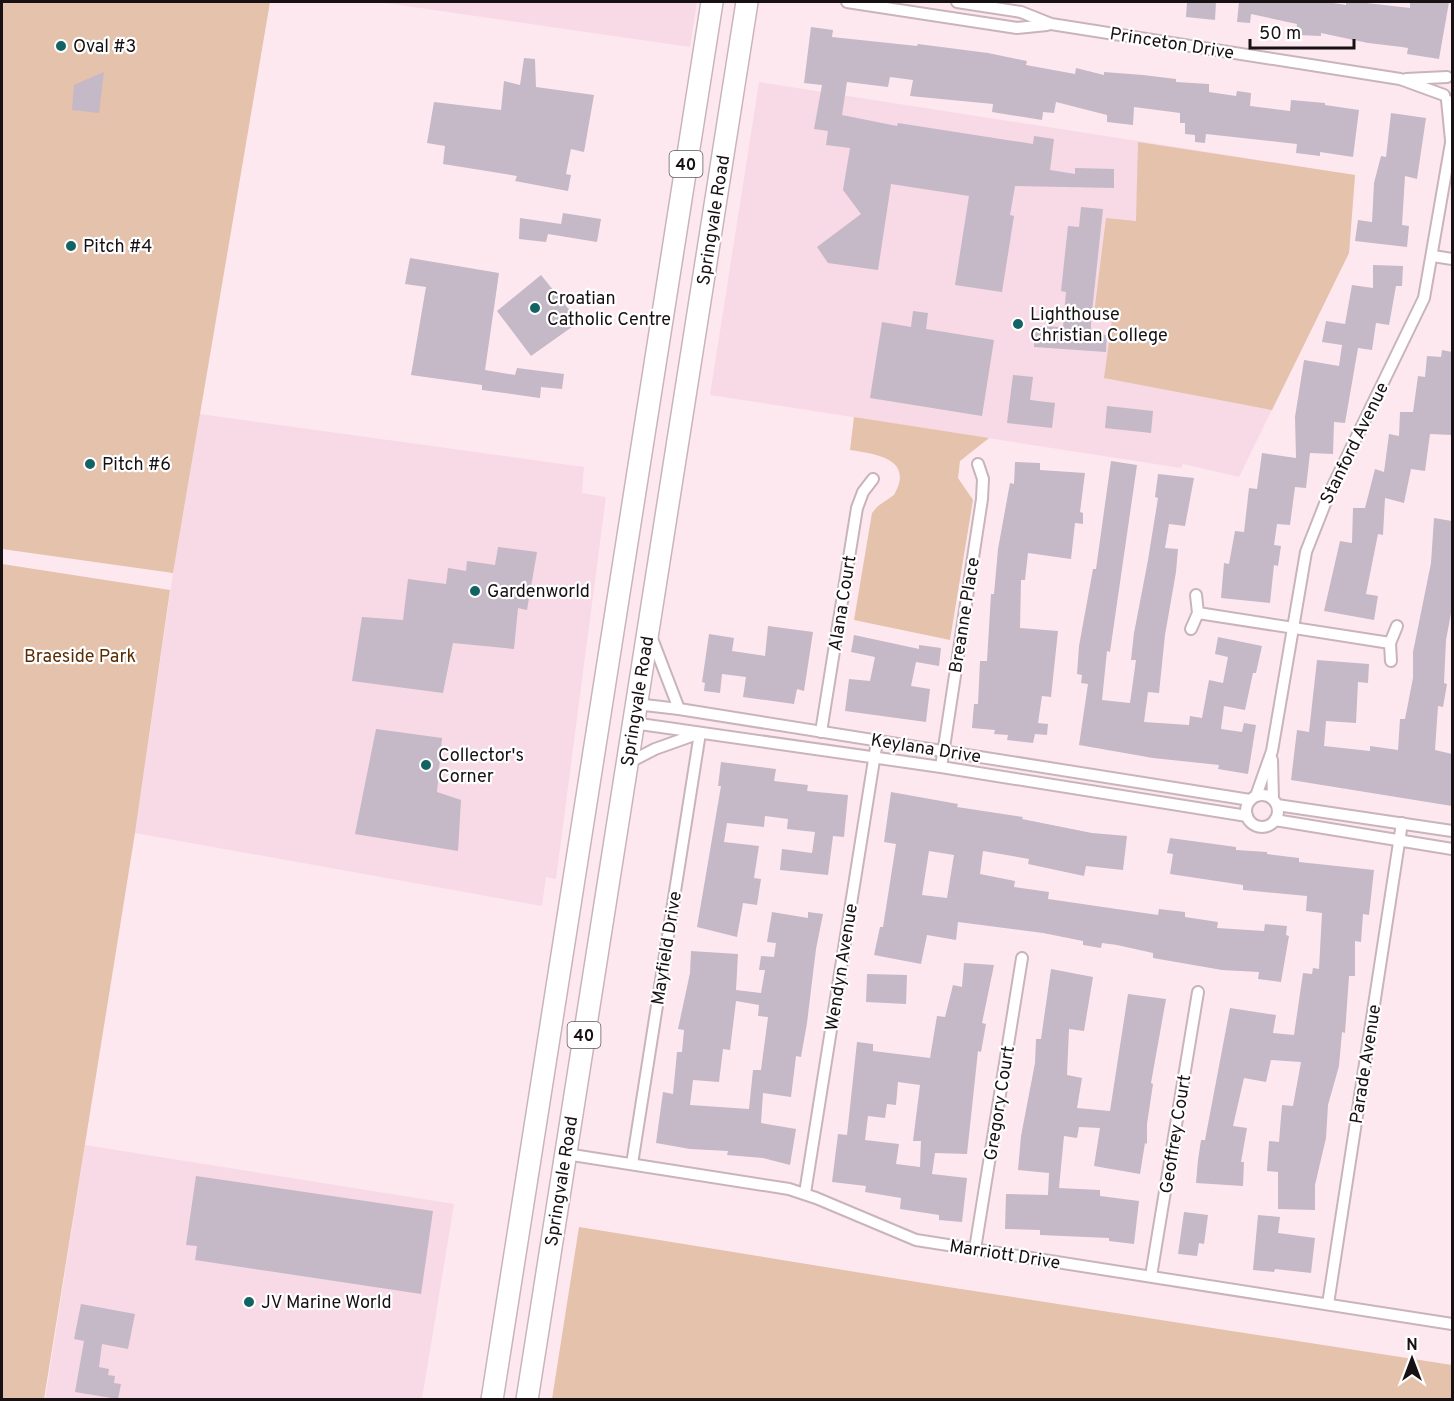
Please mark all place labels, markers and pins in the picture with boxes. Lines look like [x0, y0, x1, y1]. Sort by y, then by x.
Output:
place label: Oval #3 [73, 36, 136, 59]
marker: Oval #3 [54, 39, 68, 53]
place label: Pitch #4 [83, 236, 152, 259]
marker: Pitch #4 [64, 239, 78, 253]
place label: Croatian Catholic Centre [547, 288, 671, 332]
marker: Croatian Catholic Centre [528, 301, 542, 315]
place label: Lighthouse Christian College [1030, 304, 1168, 348]
marker: Lighthouse Christian College [1011, 317, 1025, 331]
place label: Pitch #6 [102, 454, 171, 477]
marker: Pitch #6 [83, 457, 97, 471]
place label: Gardenworld [487, 581, 590, 604]
marker: Gardenworld [468, 584, 482, 598]
place label: Collector's Corner [438, 745, 524, 789]
marker: Collector's Corner [419, 758, 433, 772]
place label: JV Marine World [261, 1292, 392, 1315]
marker: JV Marine World [242, 1295, 256, 1309]

